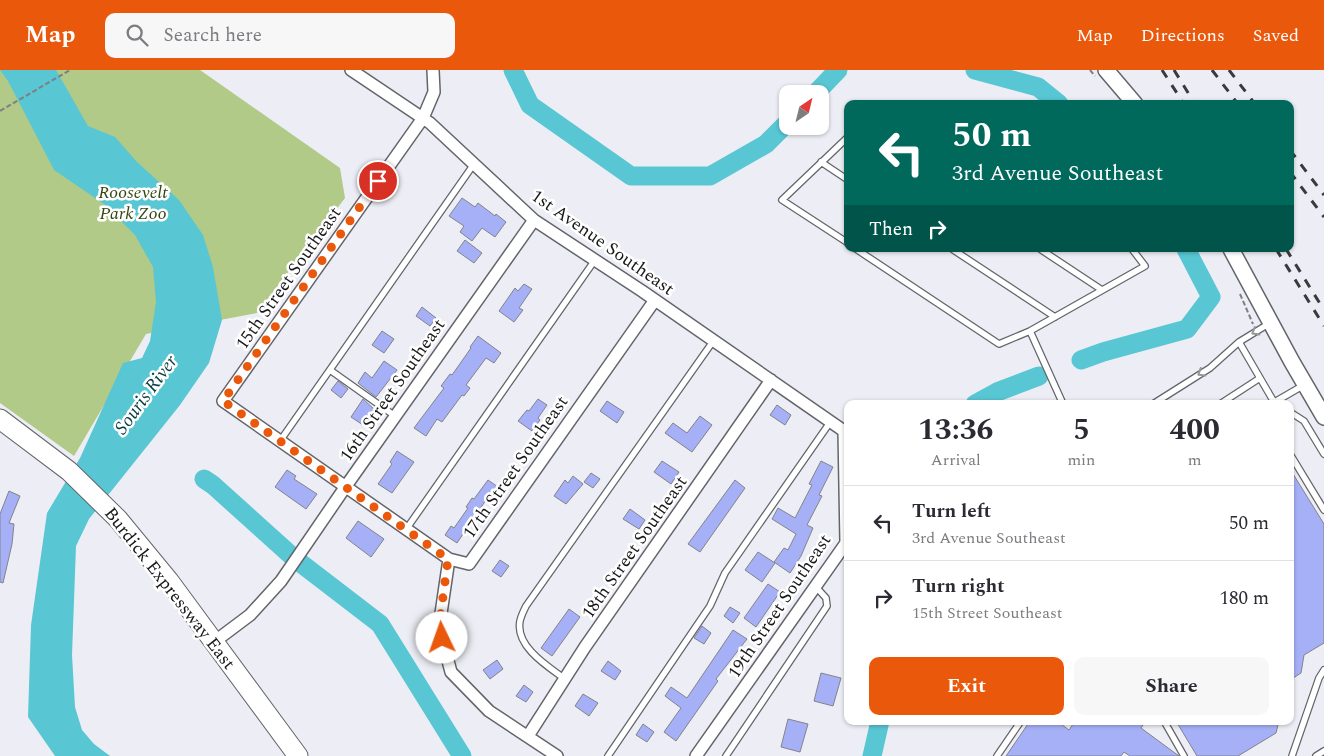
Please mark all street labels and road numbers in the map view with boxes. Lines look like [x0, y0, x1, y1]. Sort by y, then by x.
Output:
street label: 1st Avenue Southeast [526, 183, 680, 302]
street label: 15th Street Southeast [229, 201, 348, 355]
street label: 16th Street Southeast [333, 313, 452, 467]
street label: 17th Street Southeast [456, 390, 575, 544]
street label: 18th Street Southeast [575, 470, 694, 624]
street label: Burdick Expressway East [97, 501, 242, 675]
street label: 19th Street Southeast [721, 529, 838, 684]

